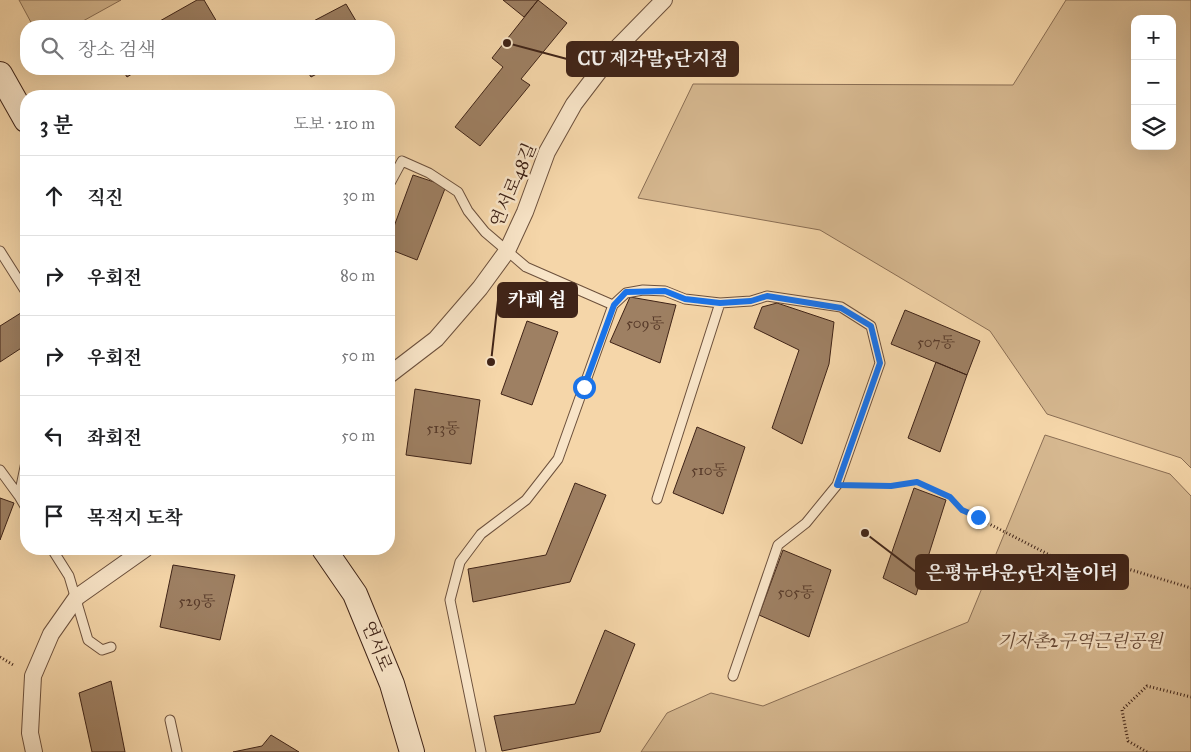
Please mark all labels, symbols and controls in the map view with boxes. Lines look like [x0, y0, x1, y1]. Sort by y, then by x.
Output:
map controls [1131, 15, 1176, 150]
button: + [1131, 15, 1176, 60]
search box [20, 20, 395, 75]
icon: search [38, 34, 66, 62]
text: 장소 검색 [78, 38, 156, 61]
callout: CU 제각말5단지점 [567, 42, 738, 76]
text: CU 제각말5단지점 [577, 47, 729, 70]
button: − [1131, 60, 1176, 105]
button: layers [1131, 105, 1176, 150]
text: 3 분 [40, 112, 73, 138]
text: 도보 · 210 m [293, 114, 375, 133]
street label: 연서로48길 [485, 140, 541, 230]
icon: ahead [40, 182, 68, 210]
text: 직진 [87, 186, 124, 209]
text: 30 m [342, 186, 375, 205]
icon: right [40, 262, 68, 290]
text: 우회전 [87, 266, 142, 289]
text: 80 m [340, 266, 375, 285]
callout: 카페 쉼 [498, 283, 577, 317]
text: 카페 쉼 [507, 288, 567, 311]
house number: 509동 [626, 314, 665, 332]
house number: 507동 [917, 333, 956, 351]
icon: right [40, 342, 68, 370]
text: 우회전 [87, 346, 142, 369]
text: 50 m [341, 346, 375, 365]
route start [573, 376, 596, 399]
house number: 513동 [426, 419, 460, 437]
icon: left [40, 422, 68, 450]
text: 좌회전 [87, 426, 142, 449]
text: 50 m [341, 426, 375, 445]
house number: 510동 [691, 461, 728, 479]
icon: arrive [40, 502, 68, 530]
text: 목적지 도착 [87, 506, 183, 529]
route end [967, 506, 990, 529]
callout: 은평뉴타운5단지놀이터 [916, 555, 1128, 589]
text: 은평뉴타운5단지놀이터 [926, 561, 1118, 584]
house number: 505동 [777, 583, 815, 601]
house number: 529동 [179, 592, 216, 610]
street label: 연서로 [357, 618, 397, 674]
park label: 기자촌2구역근린공원 [997, 630, 1164, 652]

